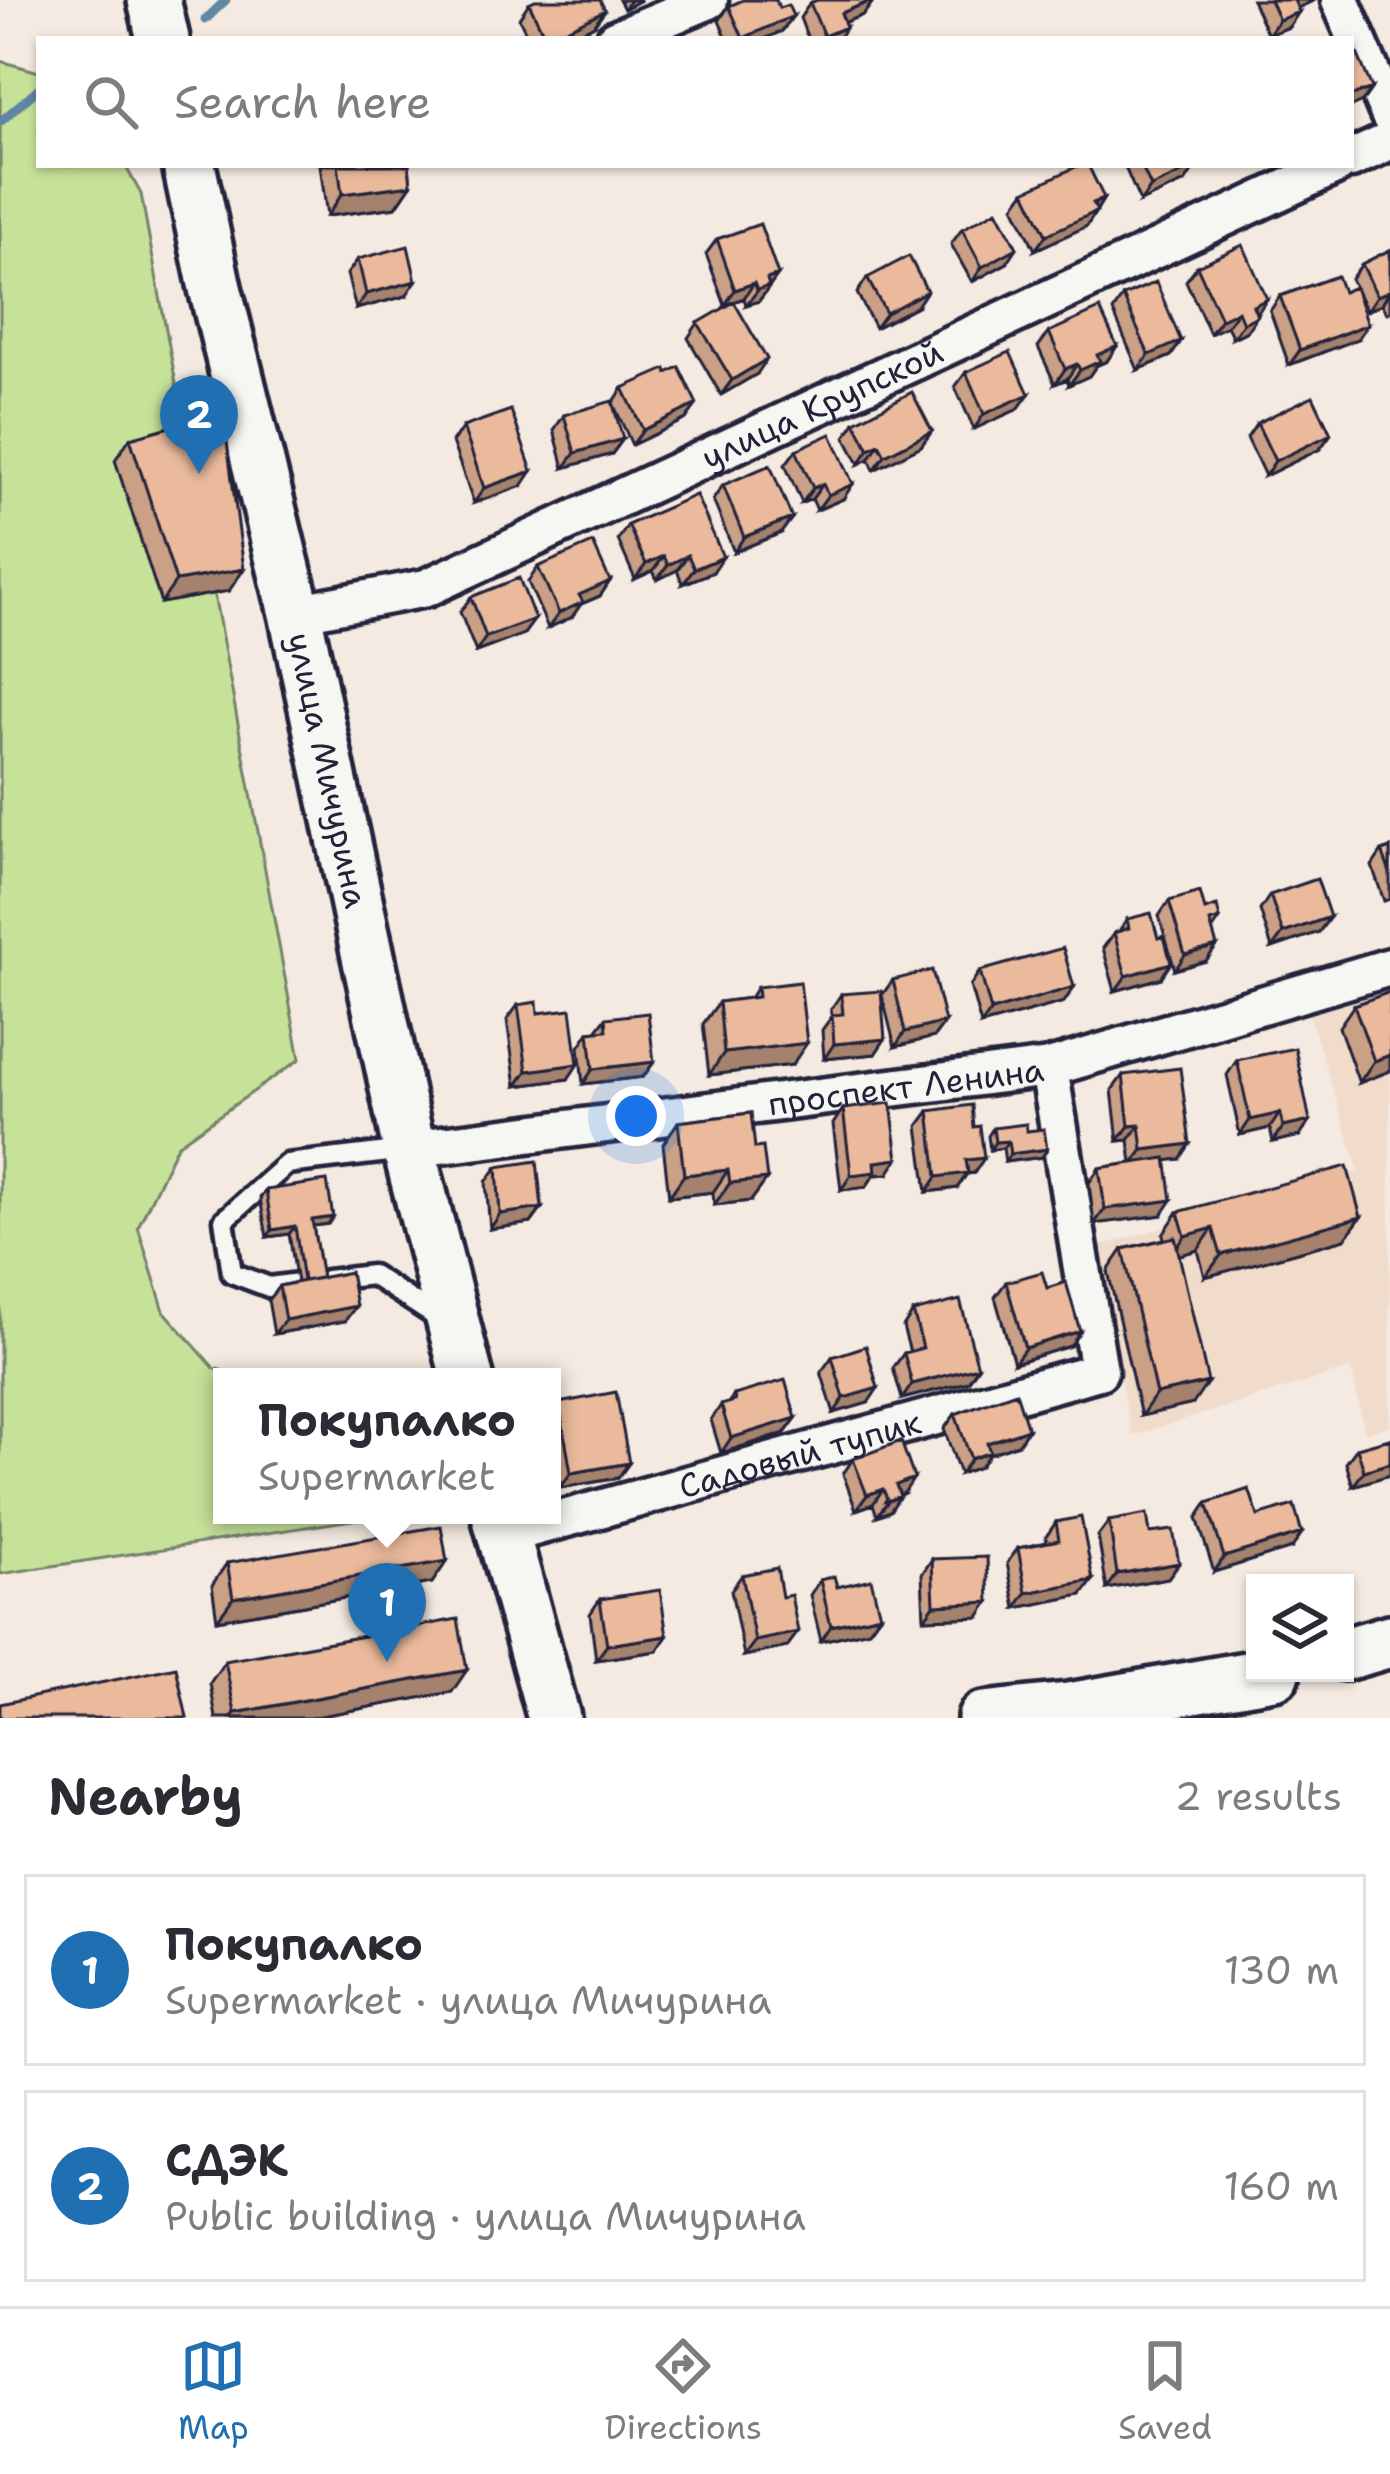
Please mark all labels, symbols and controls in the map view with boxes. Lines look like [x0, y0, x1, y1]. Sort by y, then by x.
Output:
search box [36, 36, 1354, 168]
icon: search [78, 69, 144, 135]
text: Search here [174, 72, 431, 132]
street label: улица Крупской [694, 329, 950, 480]
pin: 2 [160, 375, 238, 474]
street label: улица Мичурина [277, 628, 379, 912]
street label: проспект Ленина [766, 1047, 1047, 1126]
your location [606, 1086, 666, 1146]
popup [213, 1368, 561, 1524]
text: Покупалко [258, 1390, 516, 1450]
street label: Садовый тупик [674, 1399, 926, 1509]
text: Supermarket [258, 1450, 496, 1502]
pin: 1 [348, 1563, 426, 1662]
map controls [1246, 1574, 1354, 1682]
button: layers [1246, 1574, 1354, 1682]
text: Nearby [48, 1762, 243, 1830]
text: 2 results [1175, 1770, 1342, 1822]
text: Покупалко [165, 1914, 423, 1974]
text: 1 [81, 1944, 99, 1996]
text: 130 m [1224, 1944, 1339, 1996]
text: Supermarket · улица Мичурина [165, 1974, 771, 2026]
text: СДЭК [165, 2130, 288, 2190]
text: 2 [76, 2160, 104, 2212]
text: 160 m [1224, 2160, 1339, 2212]
text: Public building · улица Мичурина [165, 2190, 806, 2242]
tab: Map [178, 2333, 249, 2450]
tab: Directions [605, 2333, 762, 2450]
tab: Saved [1118, 2333, 1212, 2450]

